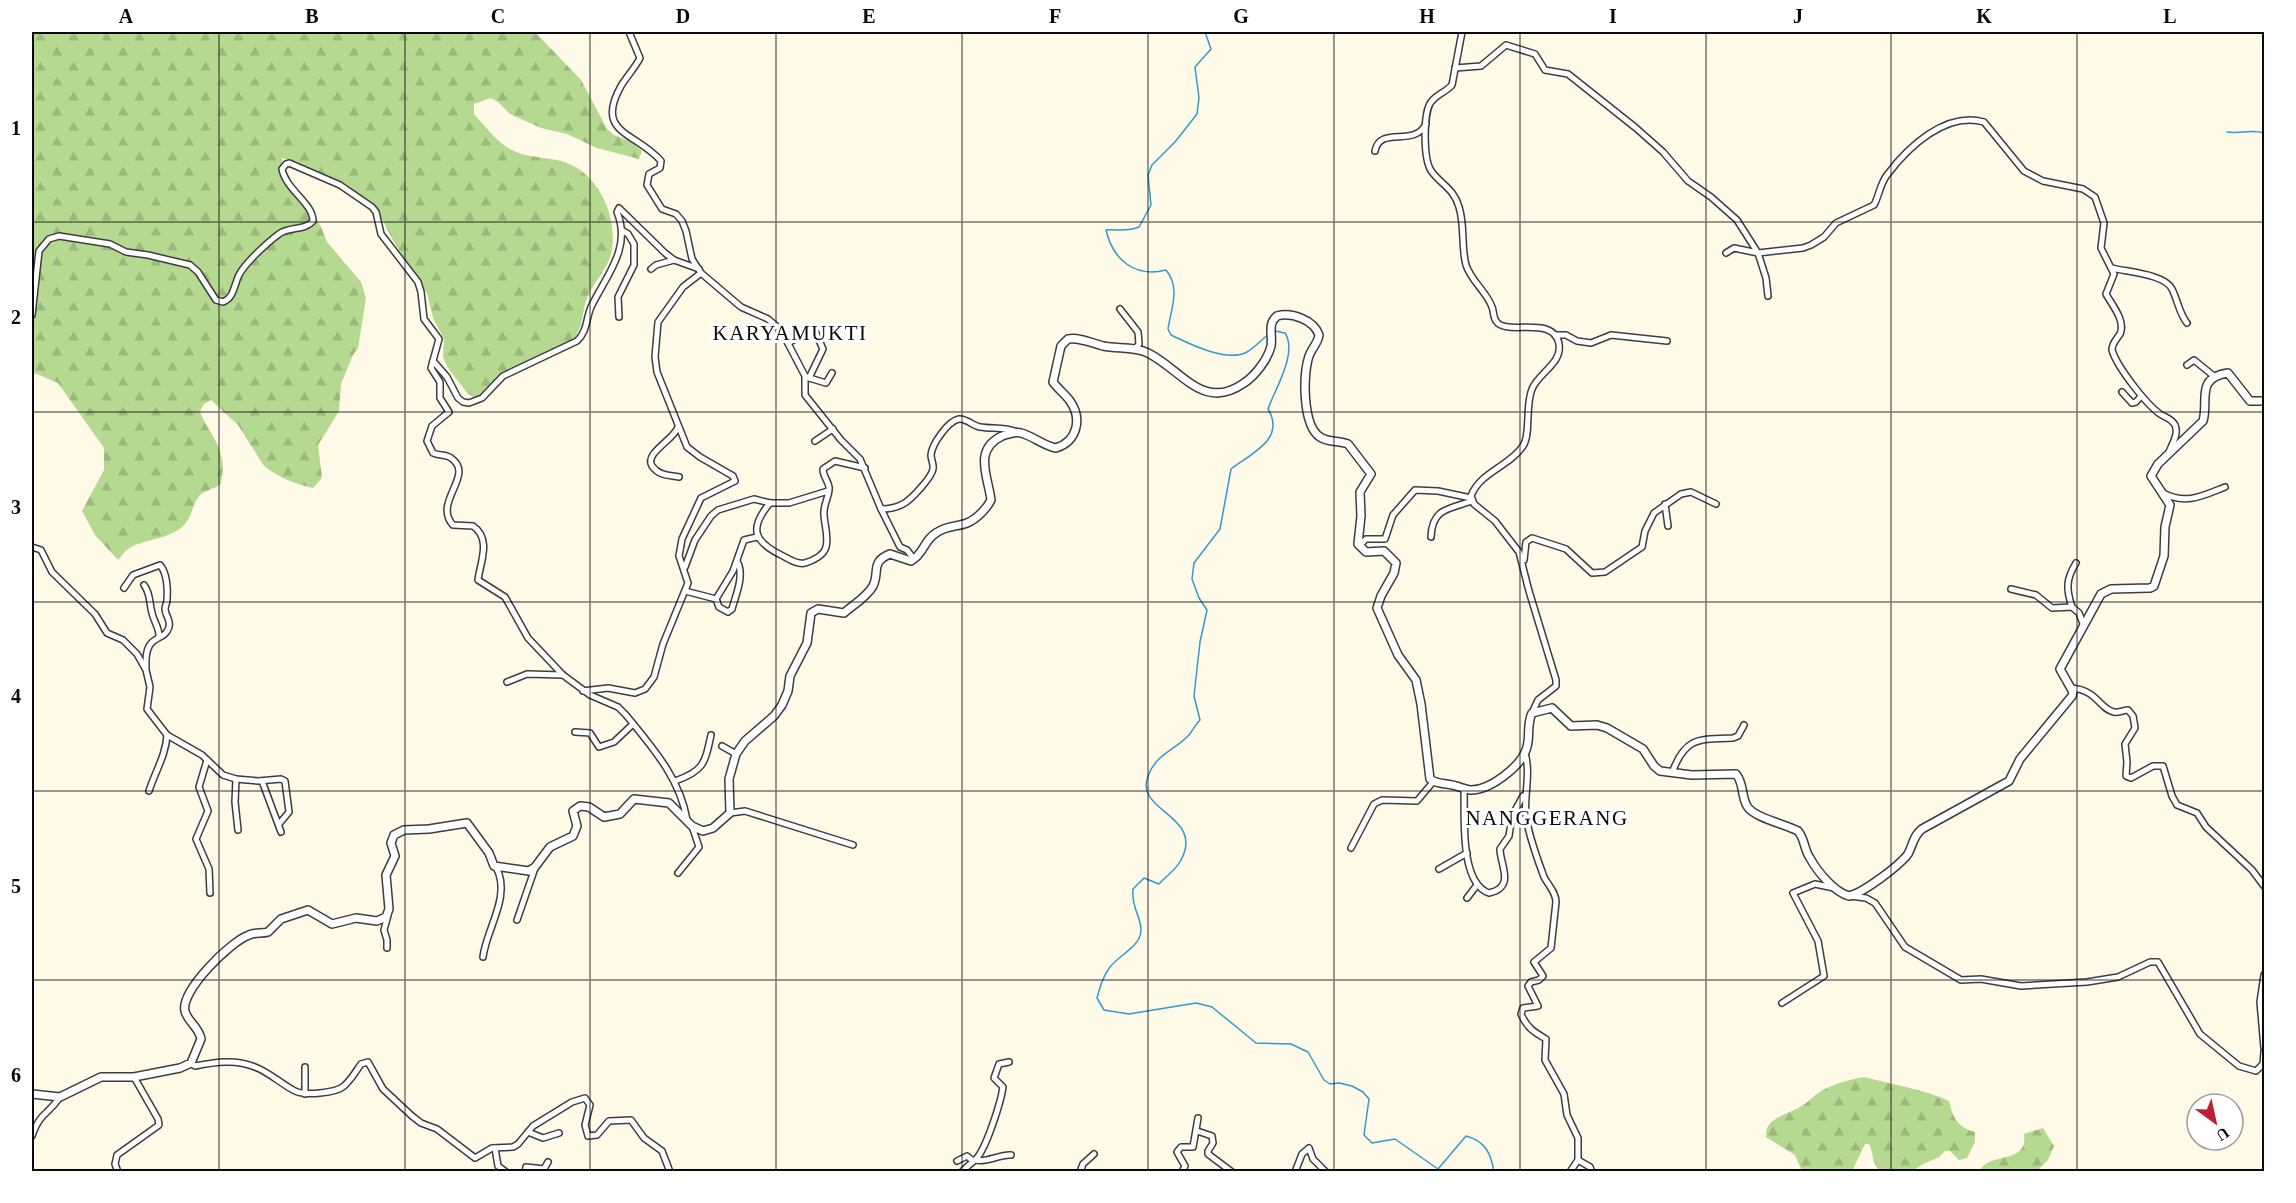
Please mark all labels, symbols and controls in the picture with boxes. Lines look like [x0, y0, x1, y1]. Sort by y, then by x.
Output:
text: A [119, 5, 134, 27]
text: B [305, 5, 319, 27]
text: C [491, 5, 505, 27]
text: D [676, 5, 690, 27]
text: E [862, 5, 876, 27]
text: F [1049, 5, 1061, 27]
text: G [1233, 5, 1249, 27]
text: H [1419, 5, 1435, 27]
text: I [1609, 5, 1617, 27]
text: J [1793, 5, 1803, 27]
text: K [1976, 5, 1992, 27]
text: L [2163, 5, 2177, 27]
text: 1 [11, 117, 21, 139]
text: 2 [11, 306, 21, 328]
district label: KARYAMUKTI [712, 321, 868, 345]
text: 3 [11, 496, 21, 518]
text: 4 [11, 685, 21, 707]
district label: NANGGERANG [1465, 806, 1629, 830]
text: 5 [11, 875, 21, 897]
text: 6 [11, 1064, 21, 1086]
north arrow [2185, 1092, 2245, 1152]
text: U [2213, 1124, 2232, 1145]

